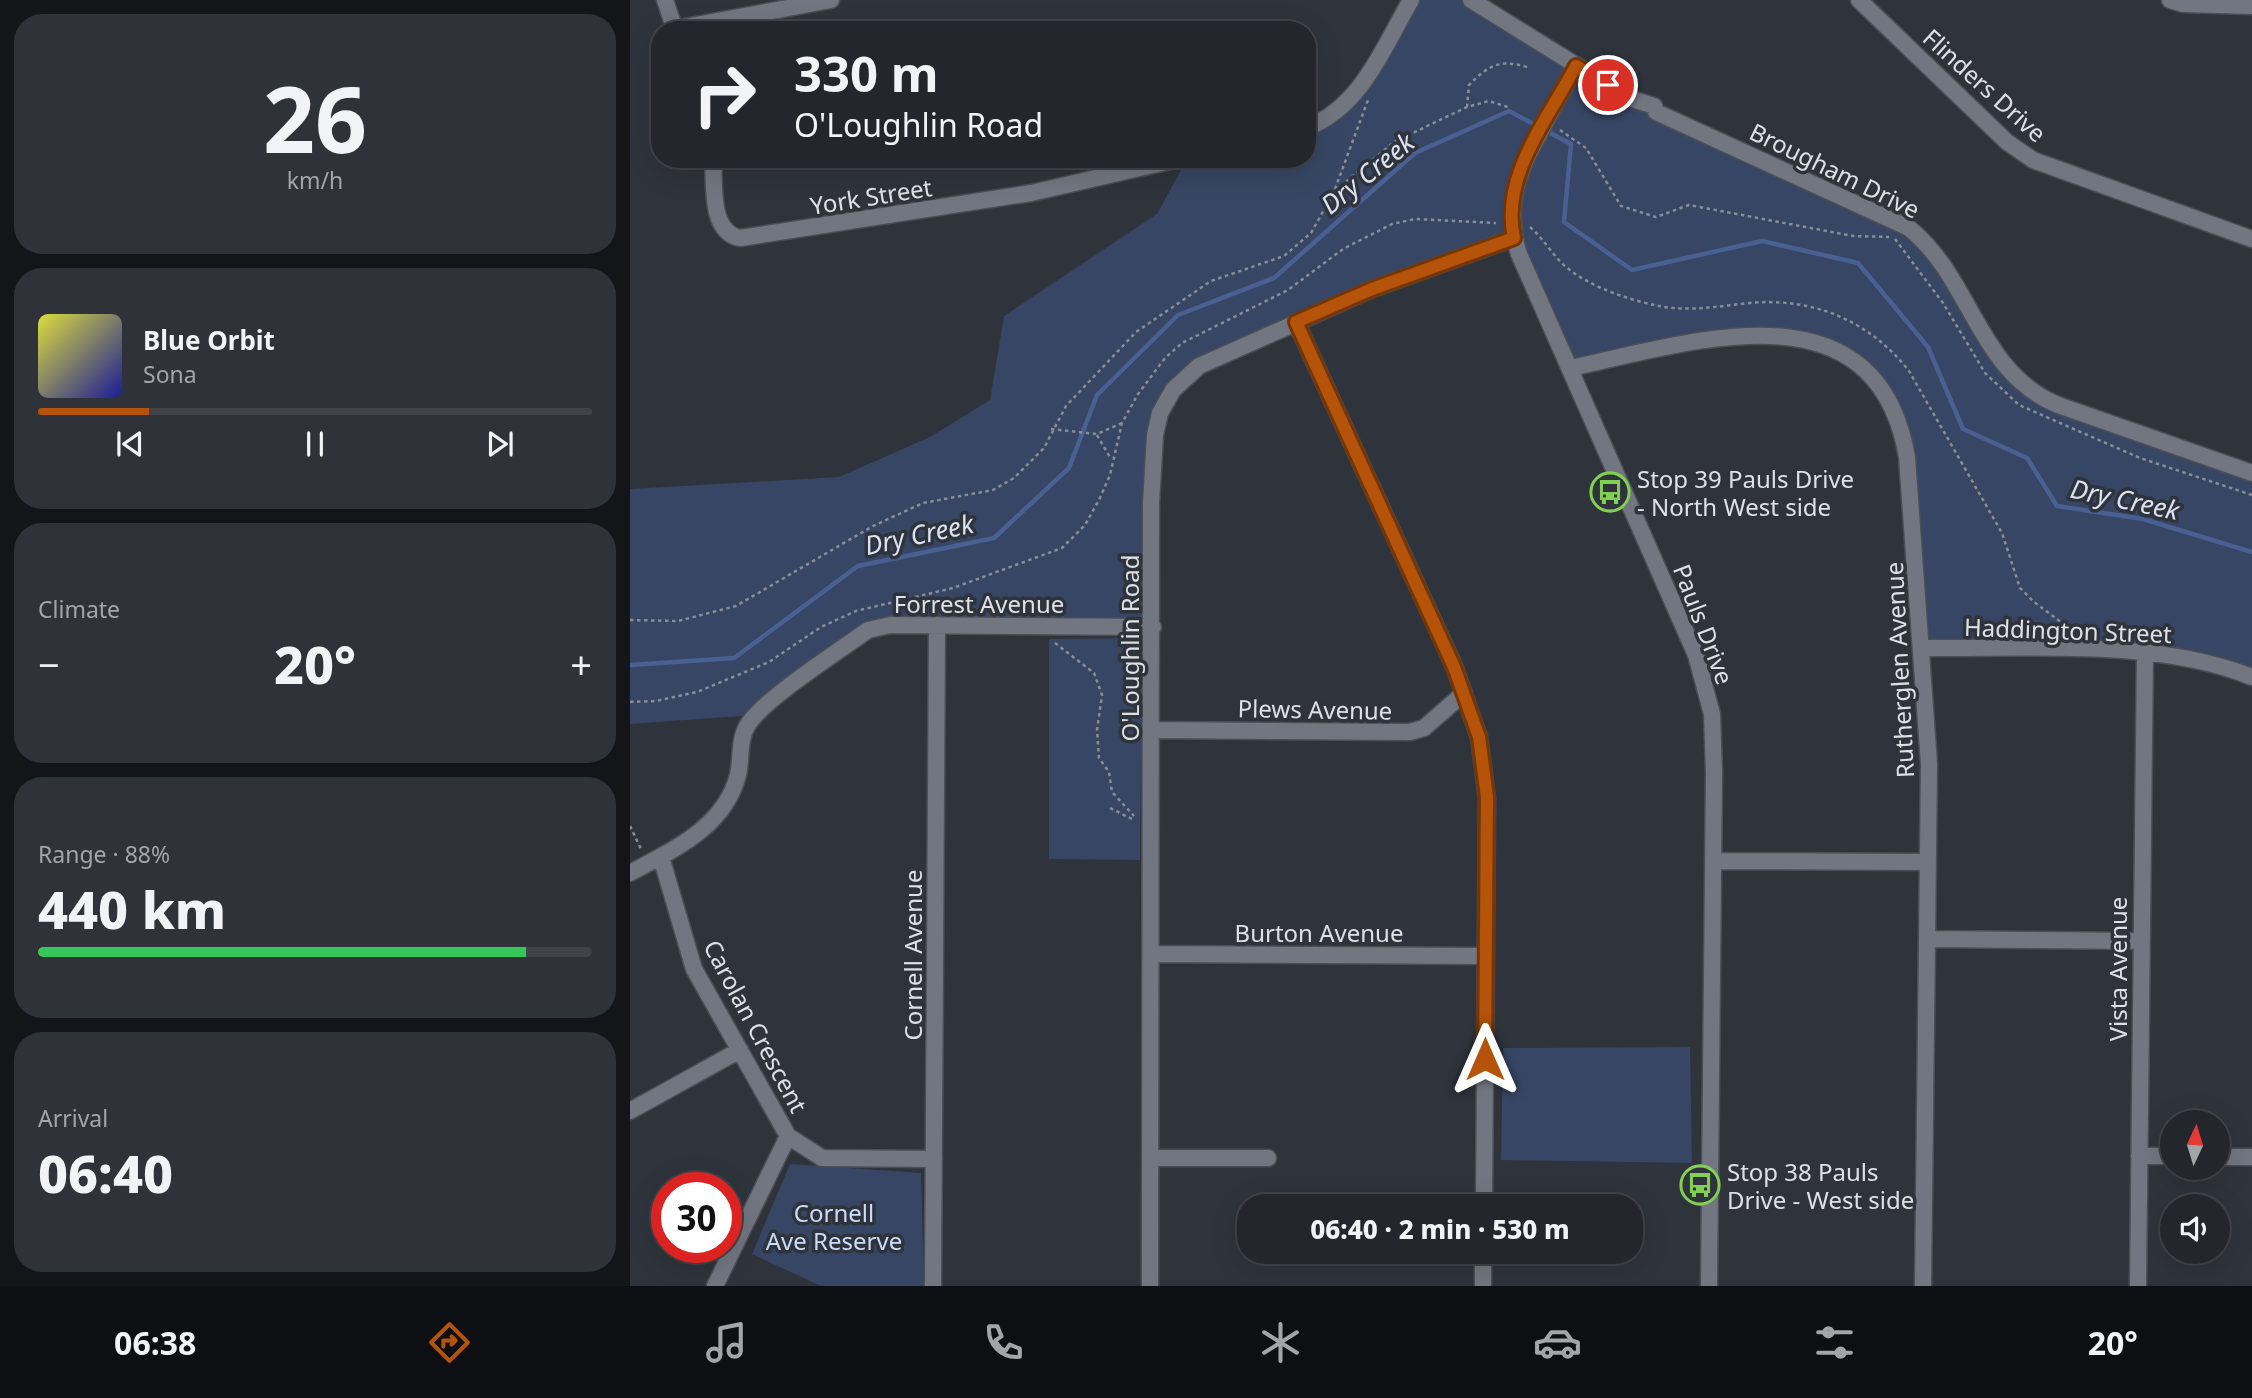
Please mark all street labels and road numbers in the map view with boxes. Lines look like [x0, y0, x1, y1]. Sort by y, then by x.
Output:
street label: Flinders Drive [1916, 21, 2054, 149]
street label: Brougham Drive [1744, 115, 1926, 225]
street label: York Street [808, 170, 935, 222]
street label: O'Loughlin Road [1113, 555, 1146, 741]
street label: Pauls Drive [1666, 559, 1742, 689]
street label: Rutherglen Avenue [1877, 561, 1921, 779]
street label: Forrest Avenue [894, 587, 1064, 620]
street label: Haddington Street [1964, 610, 2173, 650]
street label: Plews Avenue [1237, 691, 1393, 727]
street label: Cornell Avenue [896, 870, 929, 1040]
street label: Vista Avenue [2101, 897, 2134, 1041]
street label: Burton Avenue [1235, 916, 1403, 949]
street label: Carolan Crescent [696, 934, 816, 1119]

